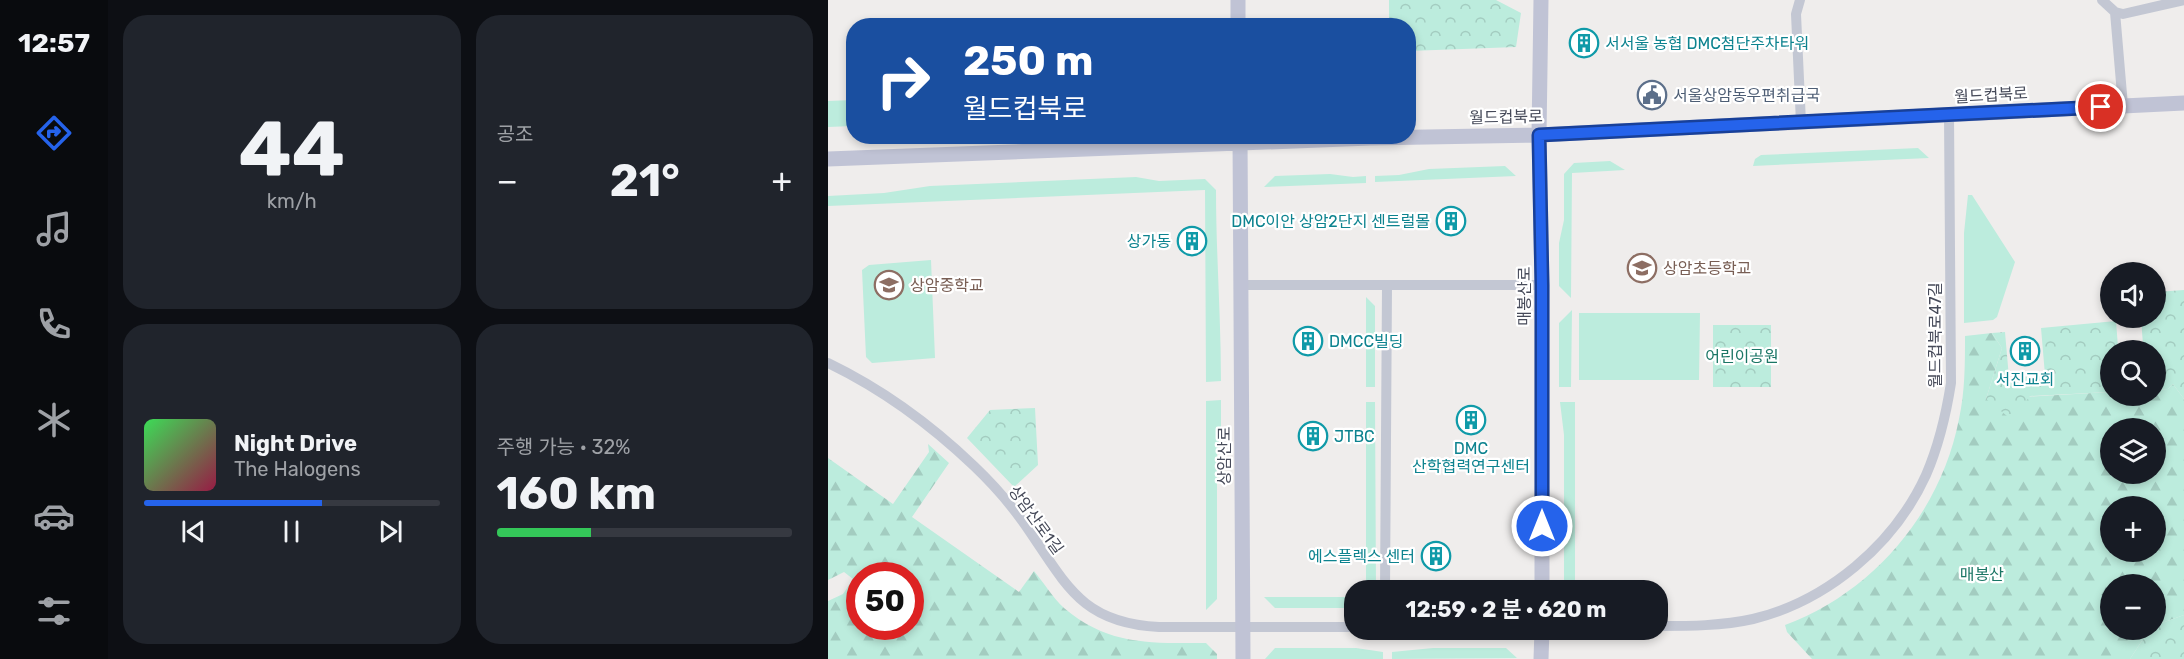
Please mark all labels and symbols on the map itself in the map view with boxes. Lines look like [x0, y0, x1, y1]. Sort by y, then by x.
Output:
building icon: 서서울 농협 DMC첨단주차타워 [1568, 27, 1600, 59]
place label: 서서울 농협 DMC첨단주차타워 [1605, 34, 1809, 53]
public building icon: 서울상암동우편취급국 [1636, 79, 1668, 111]
pin [2075, 81, 2126, 132]
street label: 월드컵북로 [1954, 84, 2029, 106]
place label: 서울상암동우편취급국 [1673, 86, 1820, 105]
street label: 월드컵북로 [1469, 107, 1543, 127]
building icon: DMC이안 상암2단지 센트럴몰 [1435, 205, 1467, 237]
place label: DMC이안 상암2단지 센트럴몰 [1231, 212, 1430, 231]
building icon: 상가동 [1176, 225, 1208, 257]
place label: 상가동 [1127, 232, 1171, 251]
school or university icon: 상암초등학교 [1626, 252, 1658, 284]
place label: 상암초등학교 [1663, 259, 1751, 278]
street label: 매봉산로 [1515, 266, 1534, 325]
school or university icon: 상암중학교 [873, 269, 905, 301]
place label: 상암중학교 [910, 276, 984, 295]
street label: 월드컵북로47길 [1926, 282, 1945, 388]
building icon: DMCC빌딩 [1292, 325, 1324, 357]
place label: DMCC빌딩 [1329, 332, 1403, 351]
building icon: 서진교회 [2009, 335, 2041, 367]
park label: 어린이공원 [1705, 347, 1779, 366]
place label: 서진교회 [1996, 370, 2054, 389]
building icon: DMC 산학협력연구센터 [1455, 404, 1487, 436]
building icon: JTBC [1297, 420, 1329, 452]
street label: 상암산로 [1215, 426, 1234, 485]
place label: JTBC [1334, 427, 1375, 446]
place label: DMC 산학협력연구센터 [1412, 439, 1530, 476]
street label: 상암산로1길 [1005, 482, 1067, 558]
position arrow [1510, 494, 1574, 558]
building icon: 에스플렉스 센터 [1420, 540, 1452, 572]
place label: 에스플렉스 센터 [1308, 547, 1415, 566]
speed limit sign: 50 [846, 562, 924, 640]
park label: 매봉산 [1960, 565, 2004, 584]

